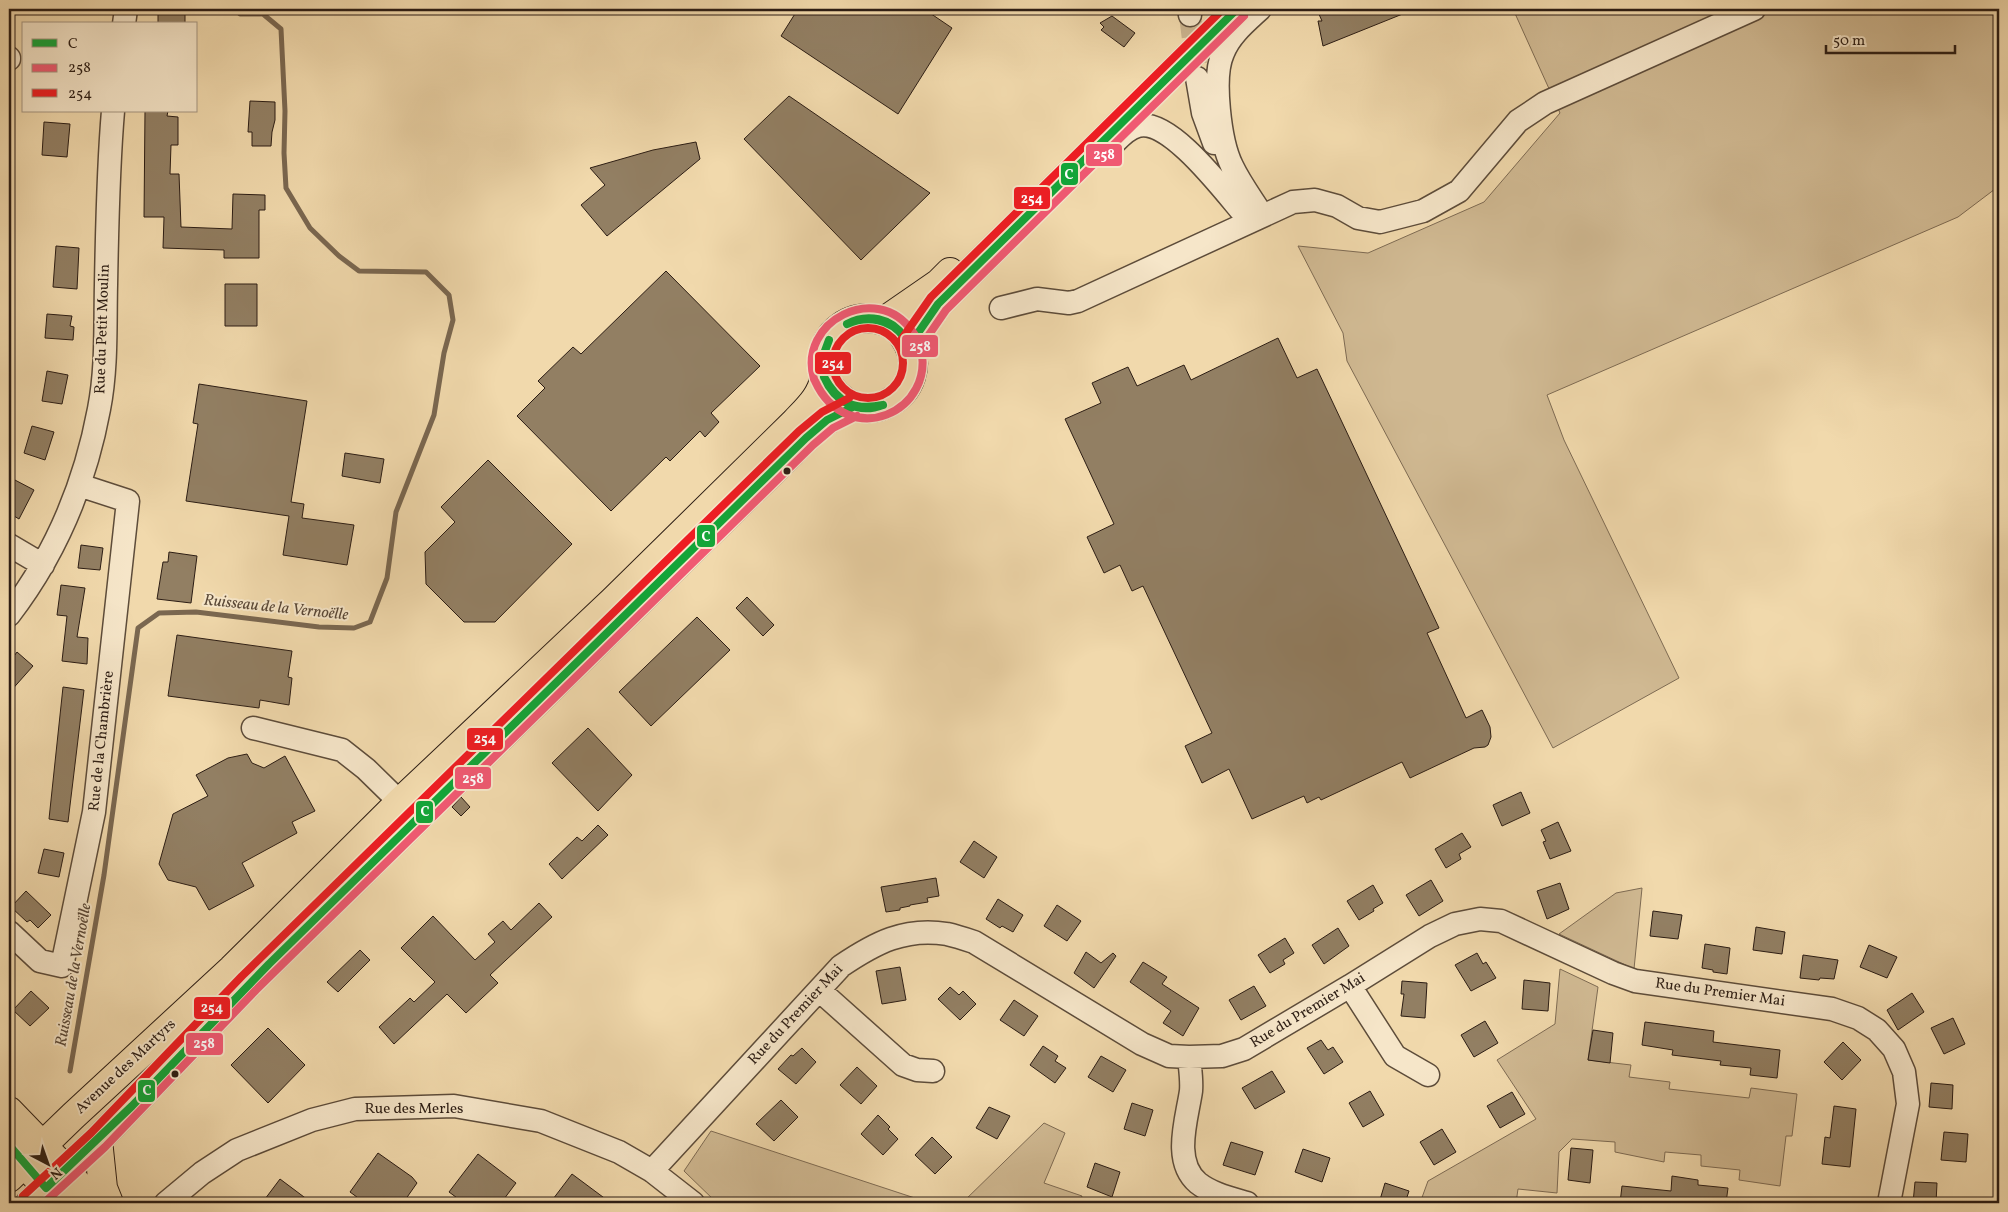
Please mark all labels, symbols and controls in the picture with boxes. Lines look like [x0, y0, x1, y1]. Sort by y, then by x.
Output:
legend [22, 22, 198, 112]
scale bar [1826, 22, 1954, 54]
text: 50 m [1833, 31, 1865, 52]
text: C [68, 34, 78, 55]
text: 258 [68, 58, 91, 79]
text: 254 [68, 84, 92, 105]
line badge: 258 [1085, 143, 1123, 167]
text: 258 [1093, 146, 1115, 165]
line badge: C [1060, 162, 1079, 186]
text: C [1064, 166, 1074, 185]
line badge: 254 [1013, 186, 1051, 210]
text: 254 [1021, 190, 1044, 209]
street label: Rue du Petit Moulin [90, 263, 116, 395]
line badge: 258 [901, 334, 939, 358]
text: 258 [909, 338, 931, 357]
line badge: 254 [814, 351, 852, 375]
text: 254 [822, 355, 845, 374]
unlabelled marker [782, 466, 792, 476]
line badge: C [696, 524, 716, 548]
text: C [701, 528, 711, 547]
water label: Ruisseau de la Vernoëlle [203, 589, 350, 627]
street label: Rue de la Chambrière [84, 670, 120, 812]
line badge: 254 [466, 727, 504, 751]
text: 254 [474, 730, 497, 749]
line badge: 258 [454, 766, 492, 790]
text: 258 [462, 770, 484, 789]
line badge: C [415, 800, 434, 824]
text: C [420, 803, 430, 822]
water label: Ruisseau de la Vernoëlle [51, 901, 97, 1048]
street label: Rue du Premier Mai [744, 960, 848, 1070]
street label: Rue du Premier Mai [1246, 968, 1370, 1054]
street label: Rue du Premier Mai [1654, 973, 1786, 1013]
line badge: 254 [193, 996, 231, 1020]
text: 254 [201, 999, 224, 1018]
street label: Avenue des Martyrs [71, 1015, 181, 1119]
line badge: 258 [185, 1032, 224, 1056]
text: 258 [193, 1035, 215, 1054]
unlabelled marker [170, 1069, 180, 1079]
line badge: C [137, 1079, 156, 1103]
text: C [142, 1082, 152, 1101]
street label: Rue des Merles [365, 1099, 463, 1120]
north arrow [22, 1140, 72, 1190]
text: N [45, 1162, 66, 1183]

